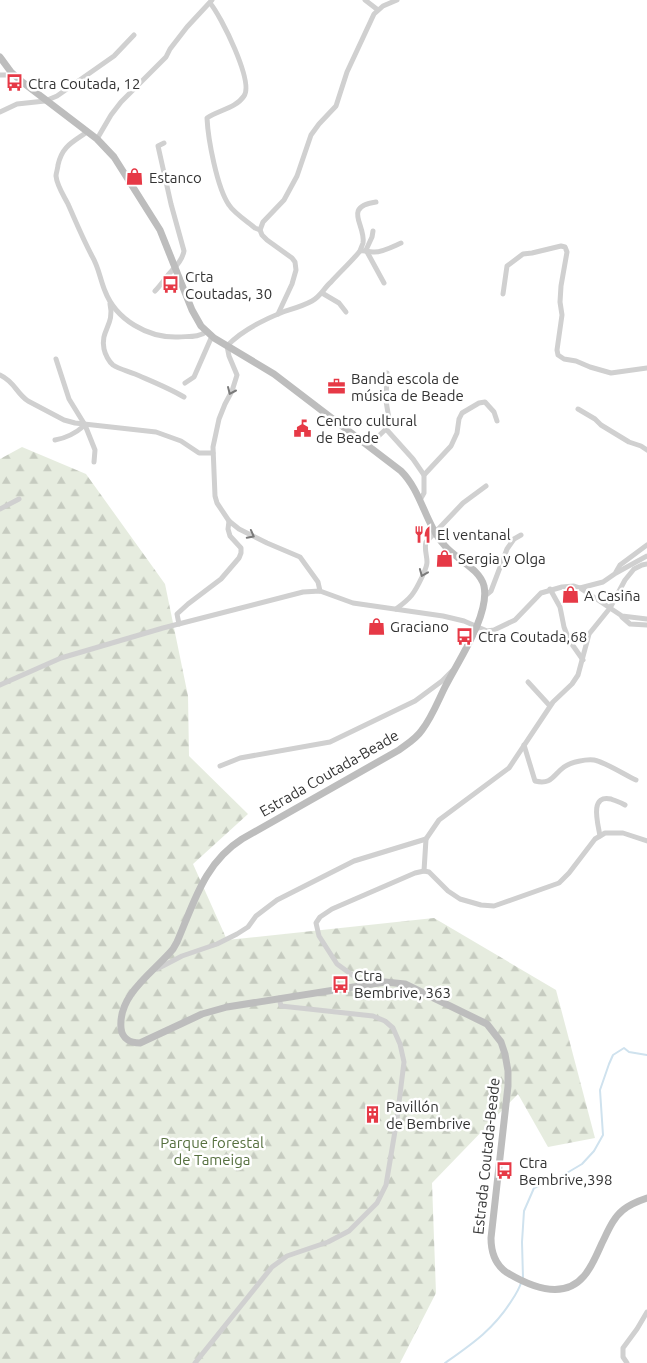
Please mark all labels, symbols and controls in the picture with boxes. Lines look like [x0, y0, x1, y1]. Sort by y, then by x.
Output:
bus stop icon: Ctra Coutada, 12 [4, 73, 24, 93]
place label: Ctra Coutada, 12 [28, 75, 141, 92]
shop icon: Estanco [125, 167, 145, 187]
place label: Estanco [149, 169, 202, 186]
place label: Crta Coutadas, 30 [185, 268, 272, 302]
bus stop icon: Crta Coutadas, 30 [161, 275, 181, 295]
place label: Banda escola de música de Beade [351, 370, 464, 404]
office icon: Banda escola de música de Beade [327, 377, 347, 397]
one-way arrow [228, 386, 238, 395]
place label: Centro cultural de Beade [316, 412, 417, 446]
public building icon: Centro cultural de Beade [292, 419, 312, 439]
restaurant icon: El ventanal [413, 524, 433, 544]
place label: El ventanal [437, 526, 511, 543]
one-way arrow [245, 529, 254, 539]
shop icon: Sergia y Olga [434, 548, 454, 568]
place label: Sergia y Olga [458, 550, 546, 567]
one-way arrow [419, 568, 430, 577]
shop icon: A Casiña [560, 585, 580, 605]
place label: A Casiña [584, 587, 641, 604]
shop icon: Graciano [366, 616, 386, 636]
place label: Graciano [390, 618, 449, 635]
bus stop icon: Ctra Coutada,68 [454, 626, 474, 646]
place label: Ctra Coutada,68 [478, 628, 587, 645]
street label: Estrada Coutada-Beade [257, 726, 401, 820]
place label: Ctra Bembrive, 363 [354, 967, 451, 1001]
bus stop icon: Ctra Bembrive, 363 [330, 974, 350, 994]
street label: Estrada Coutada-Beade [469, 1077, 503, 1235]
place label: Pavillón de Bembrive [386, 1098, 471, 1132]
building icon: Pavillón de Bembrive [362, 1105, 382, 1125]
park label: Parque forestal de Tameiga [160, 1134, 264, 1168]
place label: Ctra Bembrive,398 [519, 1154, 612, 1188]
bus stop icon: Ctra Bembrive,398 [495, 1161, 515, 1181]

